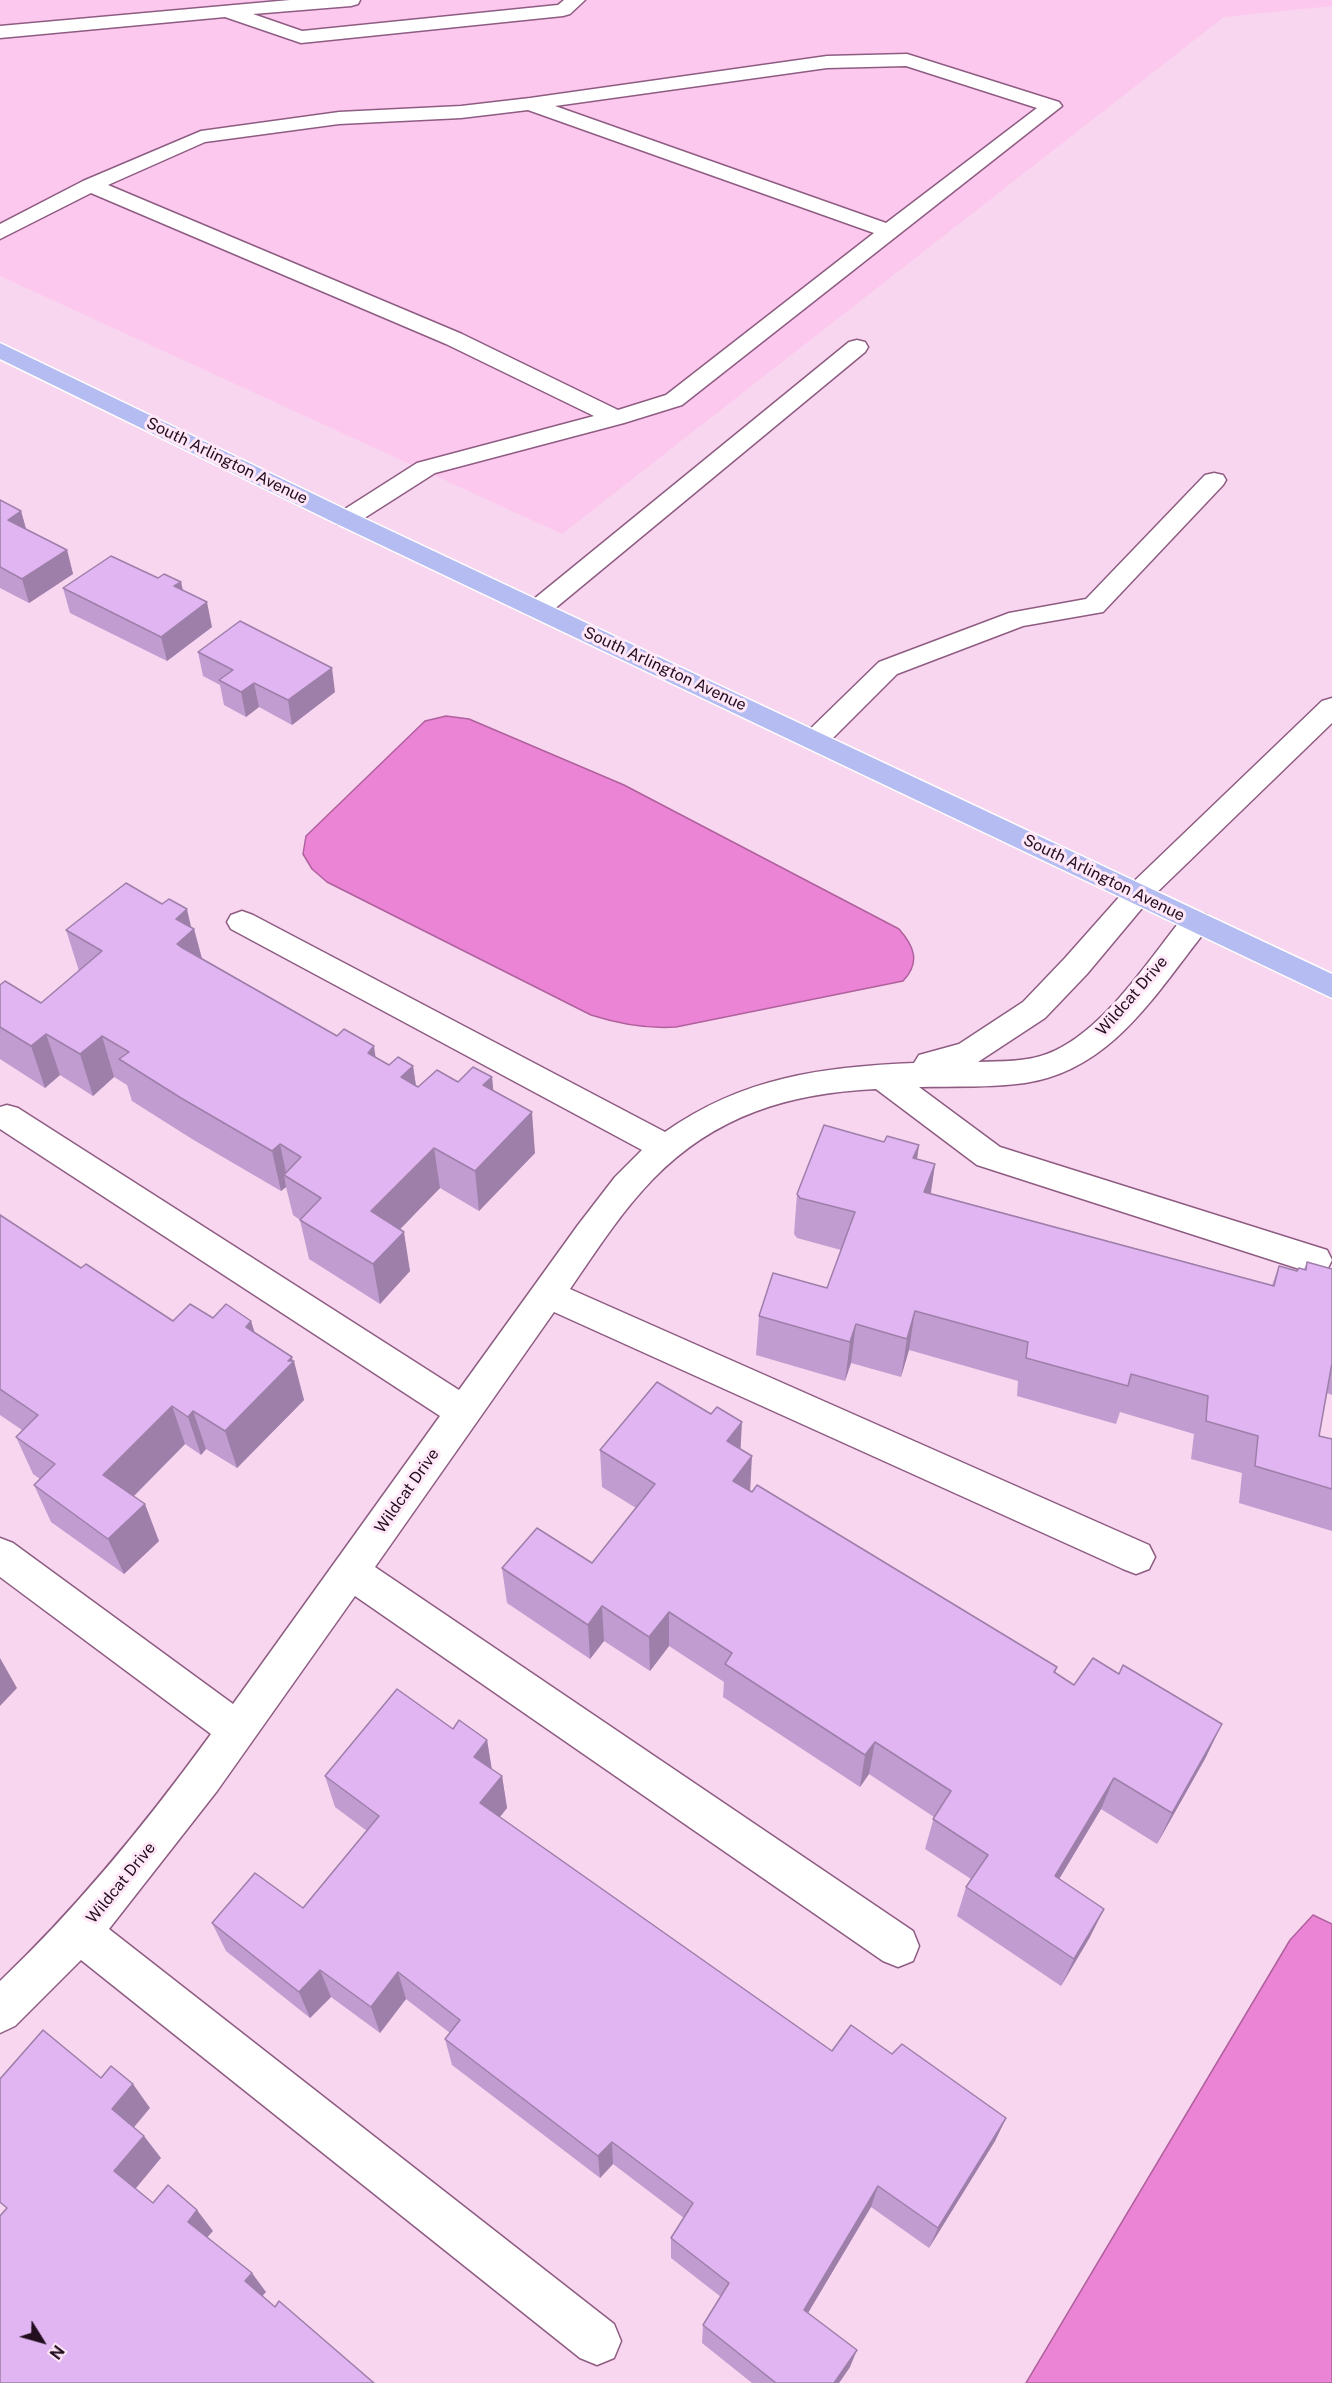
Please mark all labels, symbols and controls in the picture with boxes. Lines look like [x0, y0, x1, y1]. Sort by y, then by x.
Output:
street label: South Arlington Avenue [143, 414, 311, 508]
street label: South Arlington Avenue [581, 623, 749, 715]
street label: South Arlington Avenue [1020, 831, 1188, 925]
street label: Wildcat Drive [1092, 952, 1172, 1040]
street label: Wildcat Drive [371, 1445, 443, 1537]
street label: Wildcat Drive [82, 1839, 160, 1927]
north arrow [12, 2311, 72, 2371]
text: N [45, 2341, 68, 2363]

